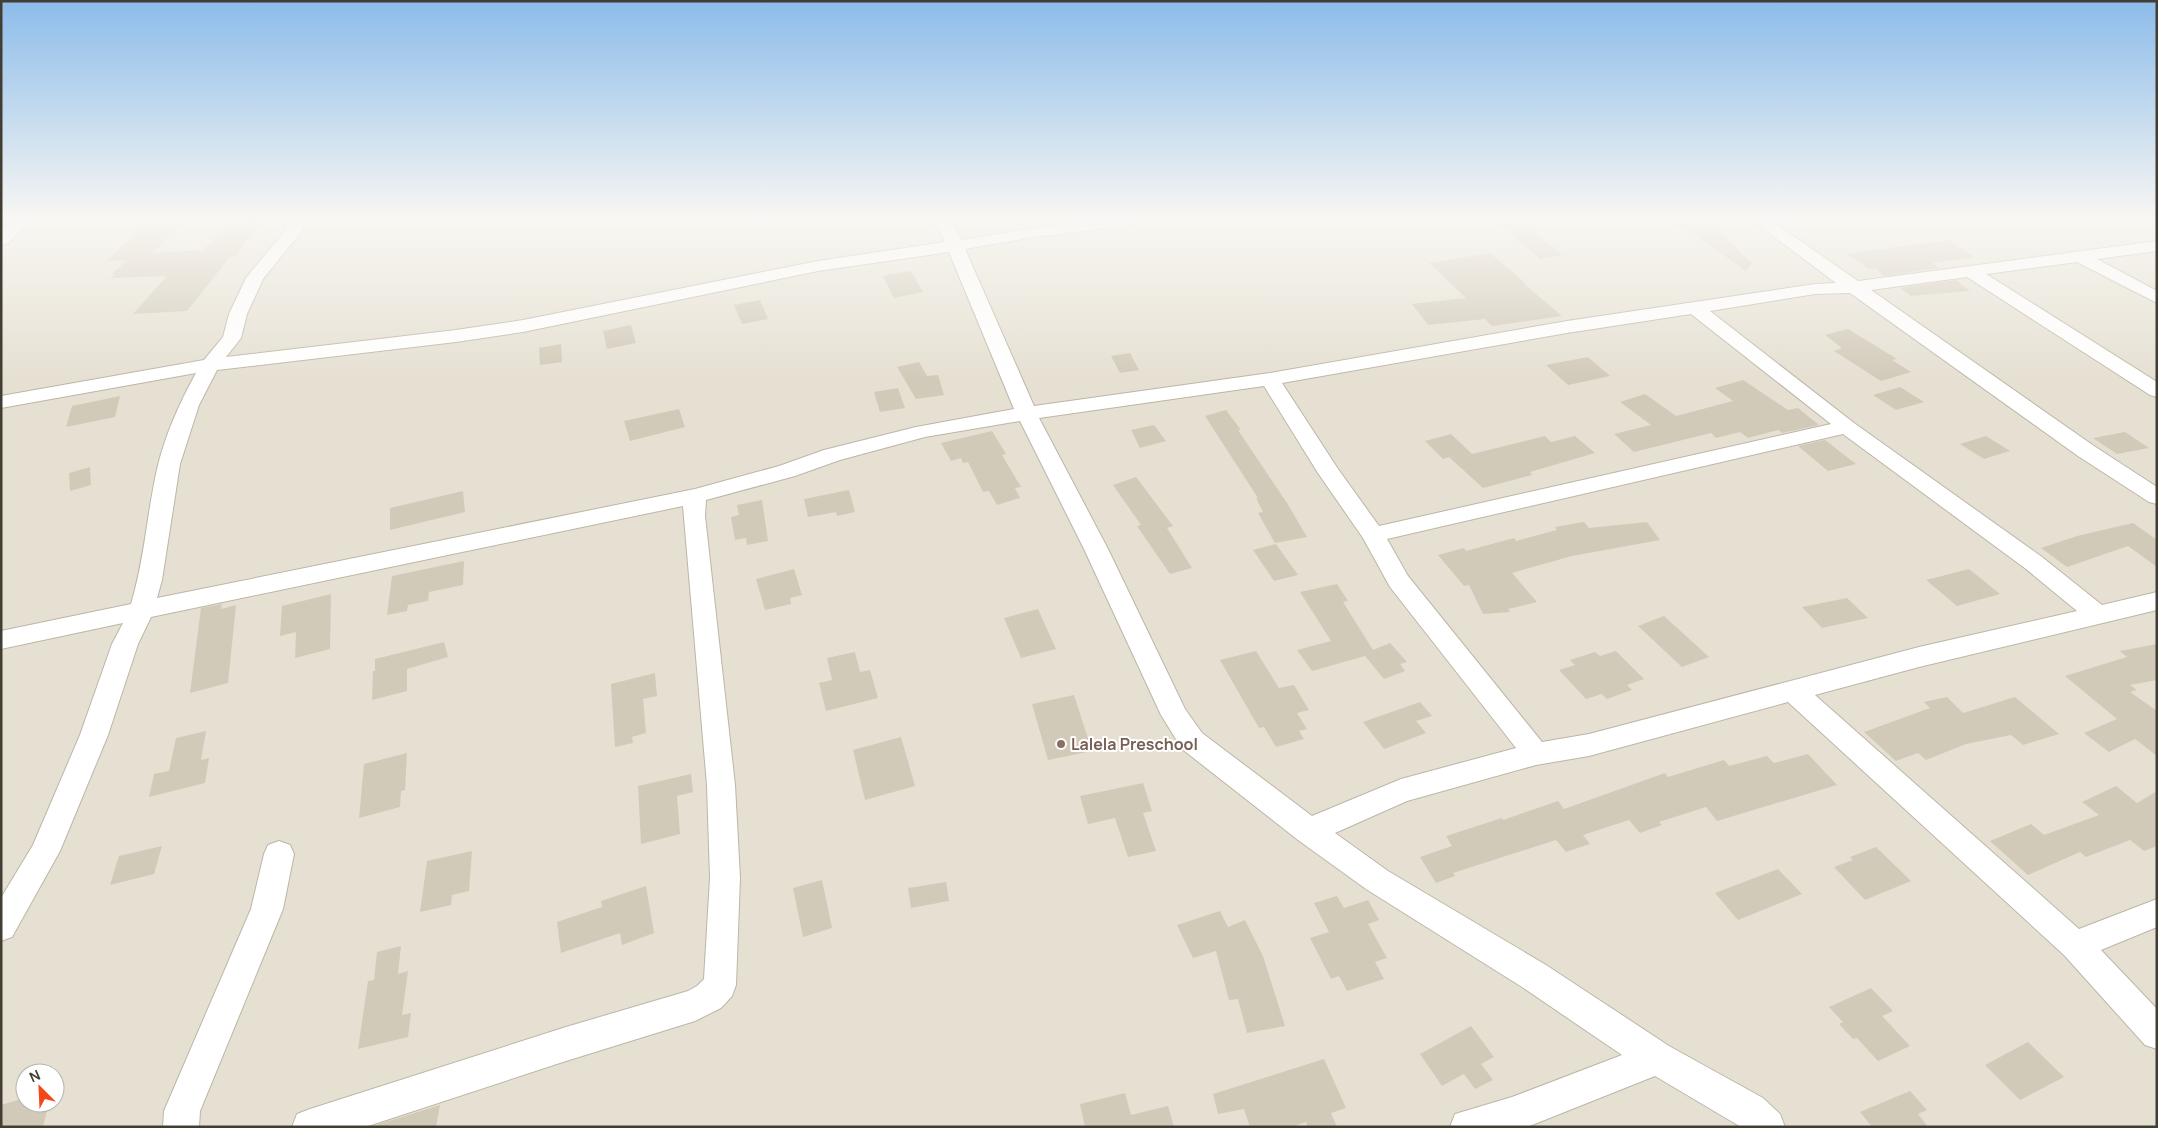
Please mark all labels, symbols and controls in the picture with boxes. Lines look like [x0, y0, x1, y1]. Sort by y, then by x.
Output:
place label: Lalela Preschool [1071, 733, 1198, 755]
marker: Lalela Preschool [1055, 738, 1067, 750]
north arrow [15, 1063, 65, 1113]
text: N [26, 1065, 43, 1086]

